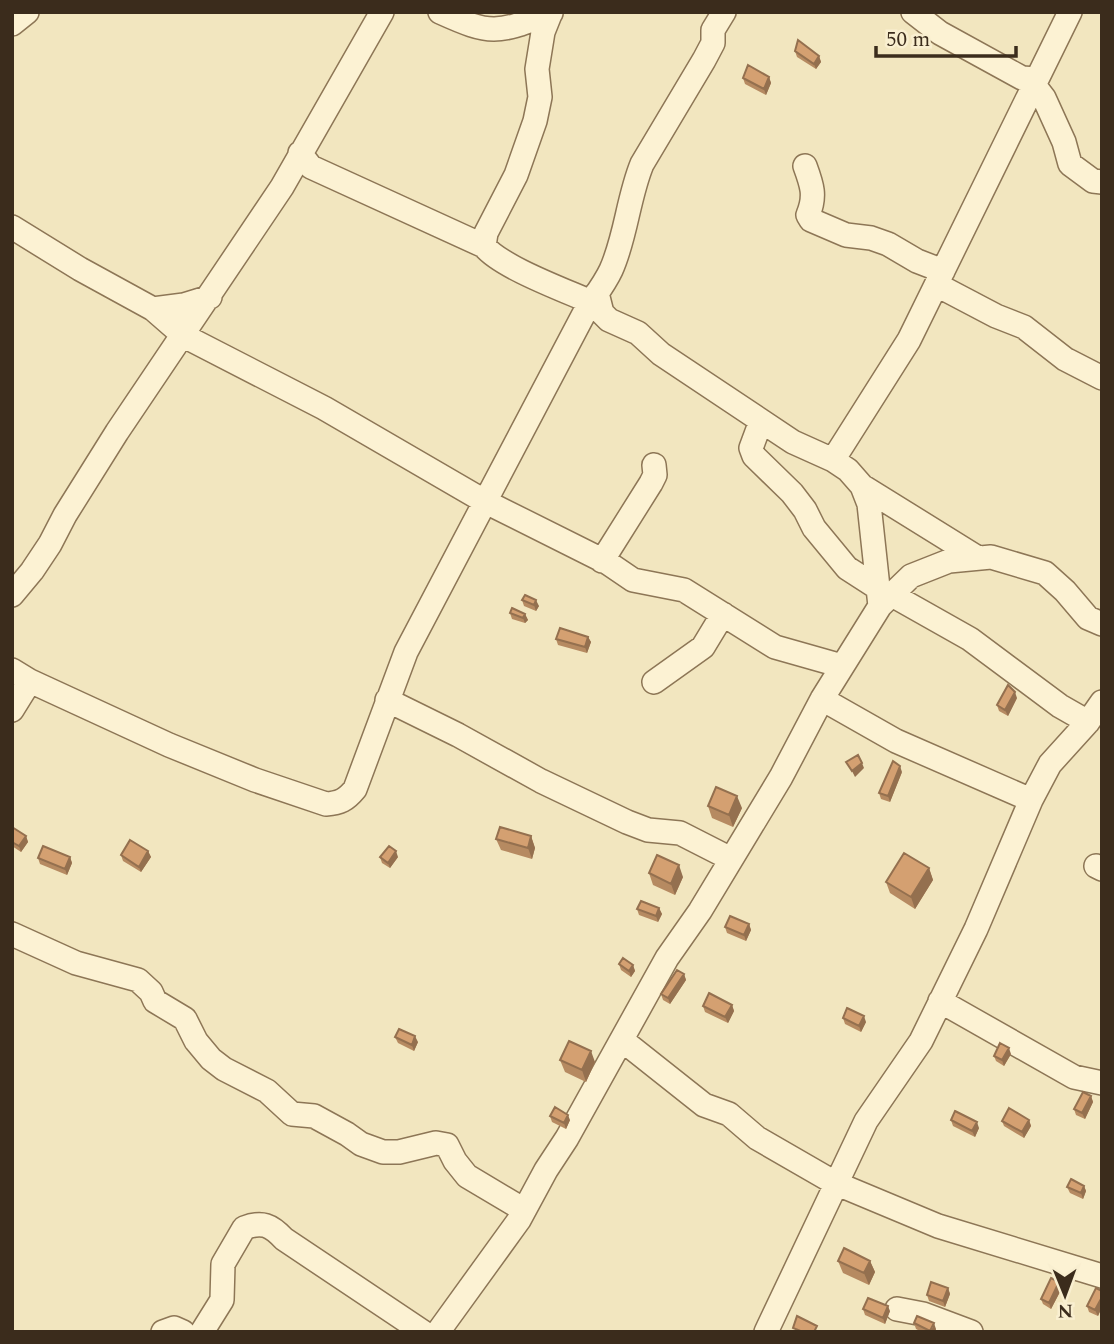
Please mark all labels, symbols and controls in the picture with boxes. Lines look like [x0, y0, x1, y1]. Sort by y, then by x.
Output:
scale bar [876, 14, 1016, 58]
text: 50 m [886, 24, 930, 56]
north arrow [1030, 1260, 1100, 1330]
text: N [1057, 1296, 1073, 1325]

